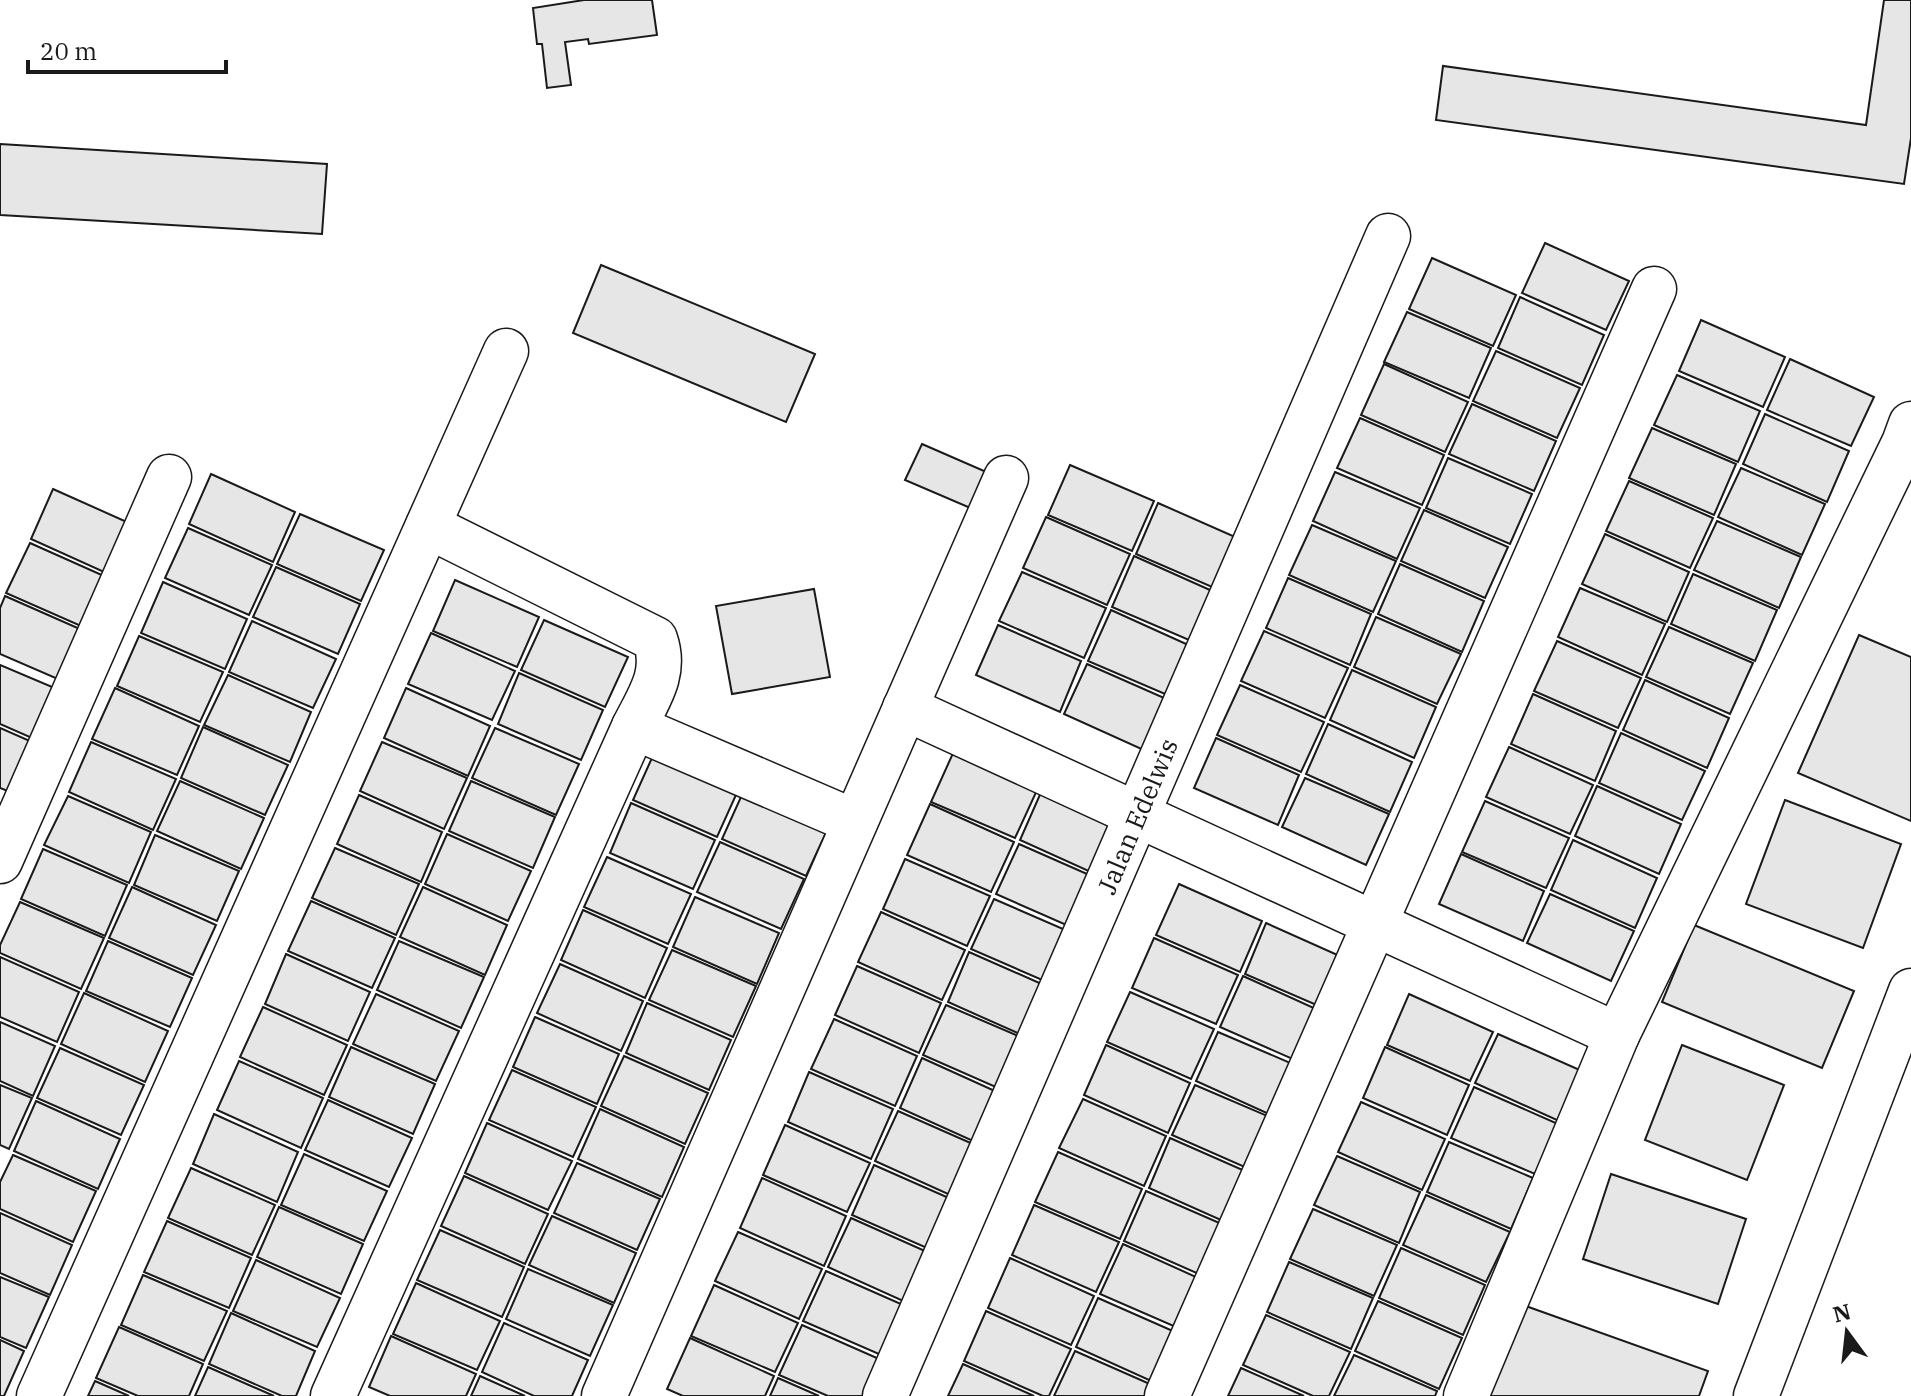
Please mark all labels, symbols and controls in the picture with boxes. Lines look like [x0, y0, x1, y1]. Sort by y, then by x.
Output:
scale bar [28, 24, 226, 74]
text: 20 m [40, 35, 97, 67]
street label: Jalan Edelwis [1089, 733, 1185, 899]
north arrow [1807, 1292, 1887, 1372]
text: N [1830, 1296, 1854, 1328]

